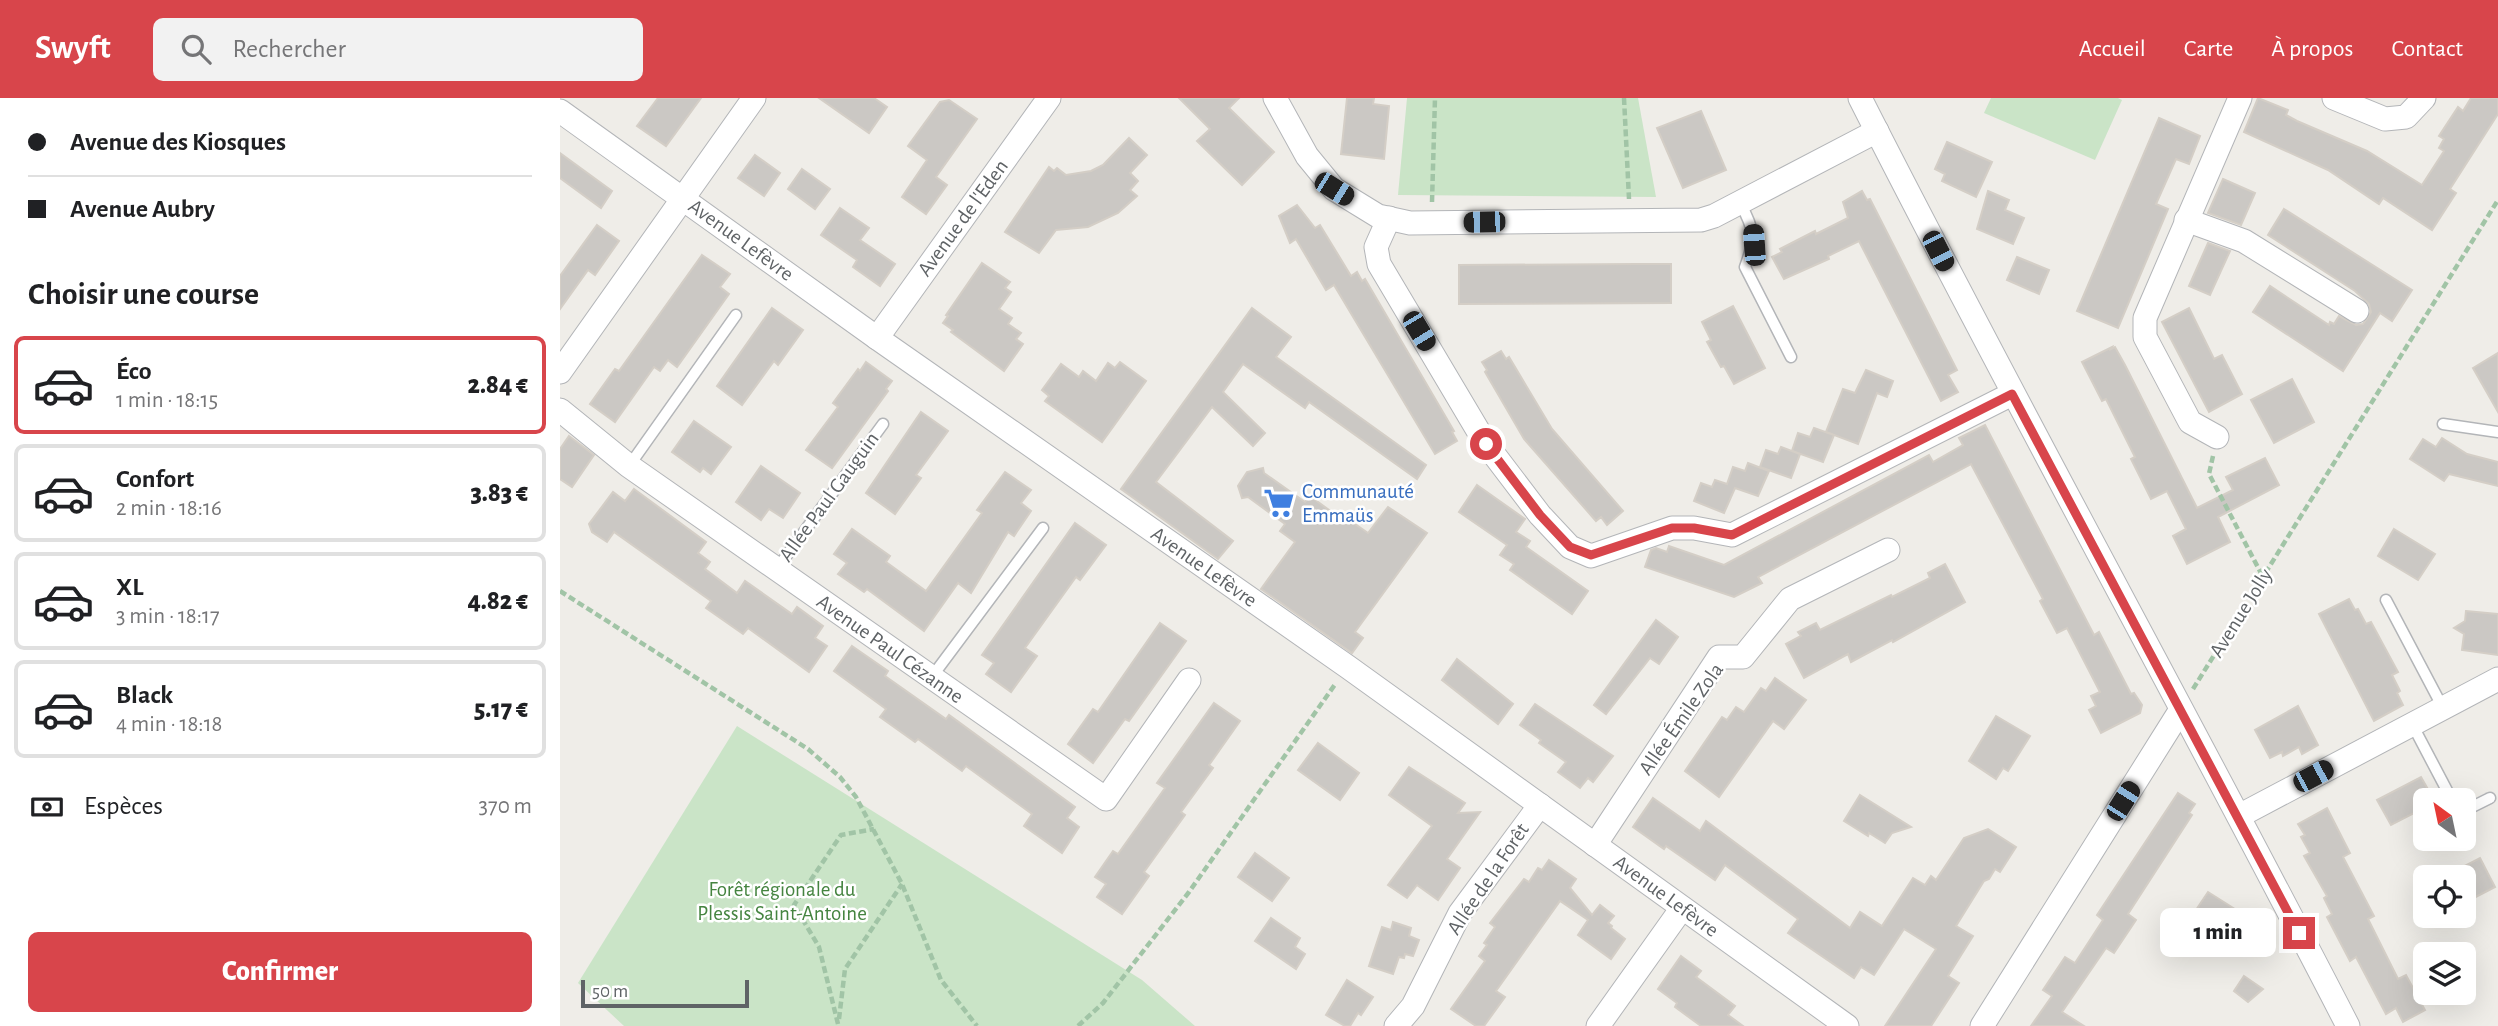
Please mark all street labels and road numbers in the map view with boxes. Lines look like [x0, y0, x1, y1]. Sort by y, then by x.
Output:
street label: Avenue de l'Eden [914, 156, 1012, 280]
street label: Avenue Lefèvre [685, 195, 797, 285]
street label: Allée Paul Gauguin [775, 428, 883, 566]
street label: Avenue Lefèvre [1147, 523, 1261, 611]
street label: Avenue Jolly [2205, 565, 2277, 661]
street label: Avenue Paul Cézanne [813, 591, 967, 707]
street label: Allée Émile Zola [1633, 658, 1727, 779]
street label: Allée de la Forêt [1443, 819, 1533, 938]
street label: Avenue Lefèvre [1610, 851, 1722, 941]

